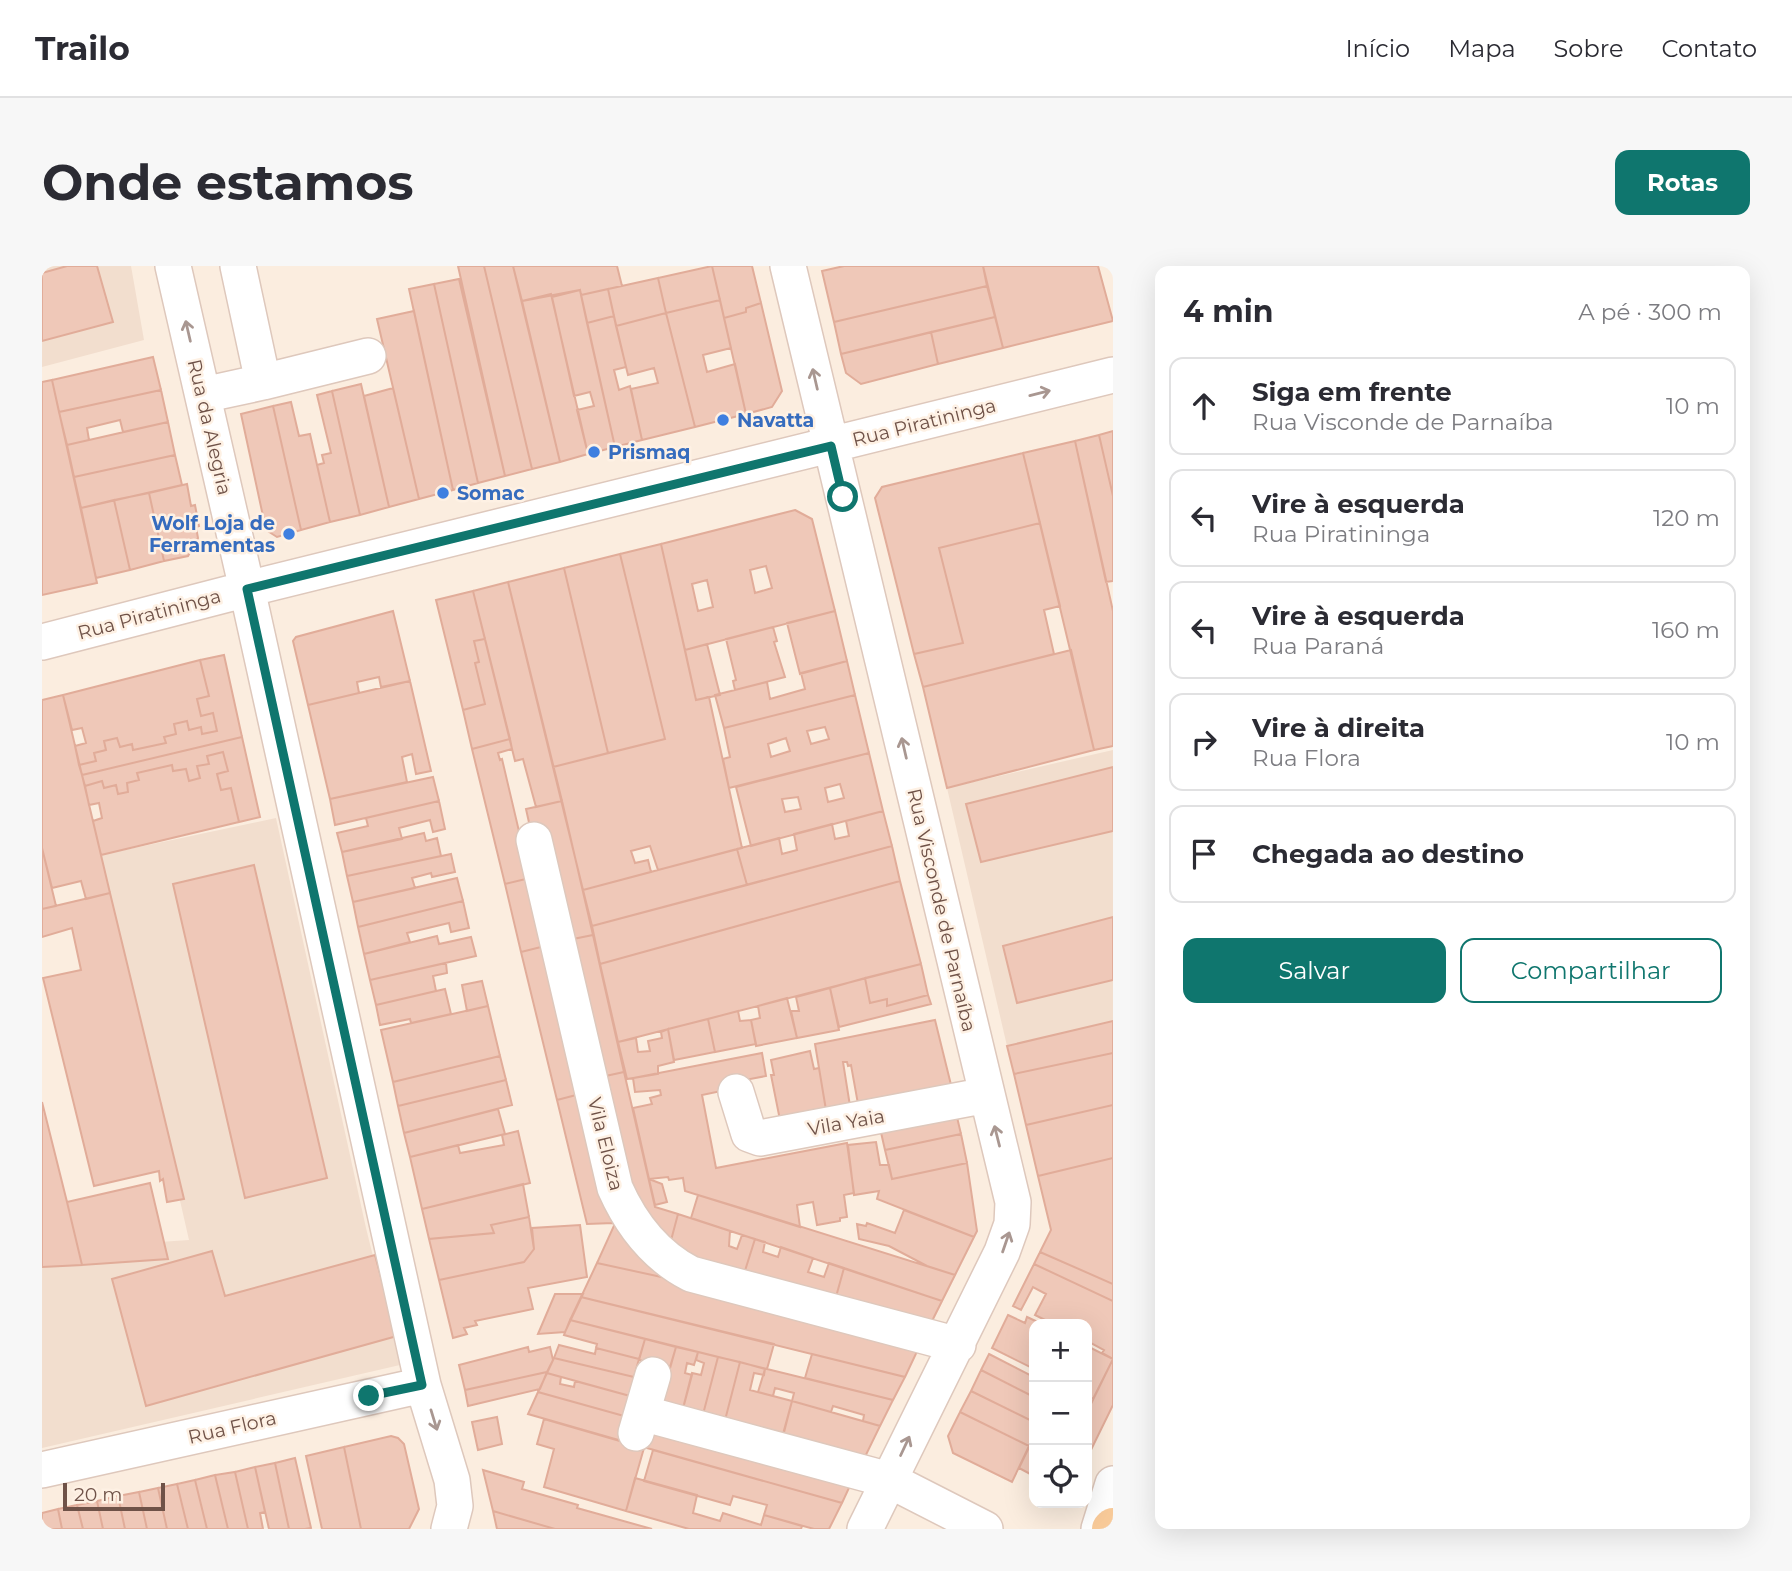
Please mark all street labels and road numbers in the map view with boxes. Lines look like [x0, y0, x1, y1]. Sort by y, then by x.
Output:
street label: Rua da Alegria [183, 357, 236, 497]
street label: Rua Piratininga [850, 394, 998, 451]
street label: Rua Piratininga [75, 584, 223, 645]
street label: Rua Visconde de Parnaíba [902, 786, 981, 1034]
street label: Vila Eloiza [583, 1095, 628, 1193]
street label: Vila Yaia [806, 1104, 886, 1141]
street label: Rua Flora [186, 1406, 278, 1449]

